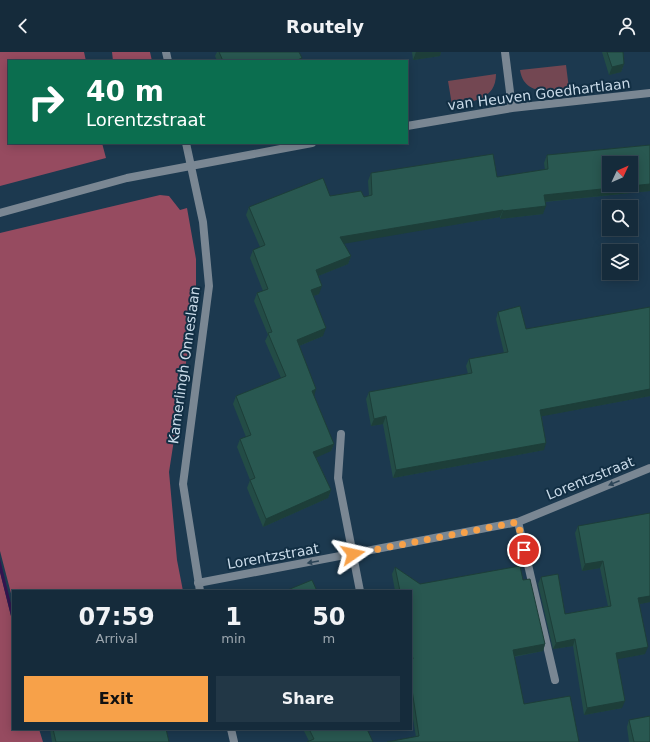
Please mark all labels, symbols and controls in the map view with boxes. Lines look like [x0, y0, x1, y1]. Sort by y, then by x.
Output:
icon: back [12, 15, 34, 37]
icon: person [616, 15, 638, 37]
text: Routely [286, 16, 364, 37]
text: 40 m [86, 75, 164, 108]
street label: van Heuven Goedhartlaan [447, 75, 631, 113]
icon: right [20, 76, 72, 128]
text: Lorentzstraat [86, 109, 206, 130]
north arrow [602, 156, 638, 192]
map controls [602, 156, 638, 280]
button: search [602, 200, 638, 236]
button: layers [602, 244, 638, 280]
street label: Kamerlingh Onneslaan [165, 285, 203, 445]
street label: Lorentzstraat [544, 453, 637, 503]
one-way arrow [607, 480, 619, 486]
position arrow [332, 533, 374, 575]
pin [507, 533, 541, 567]
icon: arrive [513, 539, 535, 561]
street label: Lorentzstraat [226, 540, 321, 572]
one-way arrow [307, 559, 319, 565]
text: 07:59 [78, 603, 155, 631]
text: 1 [225, 603, 242, 631]
text: 50 [312, 603, 346, 631]
text: Arrival [95, 631, 138, 646]
text: min [221, 631, 246, 646]
text: m [323, 631, 335, 646]
button: Exit [24, 676, 208, 722]
button: Share [216, 676, 400, 722]

